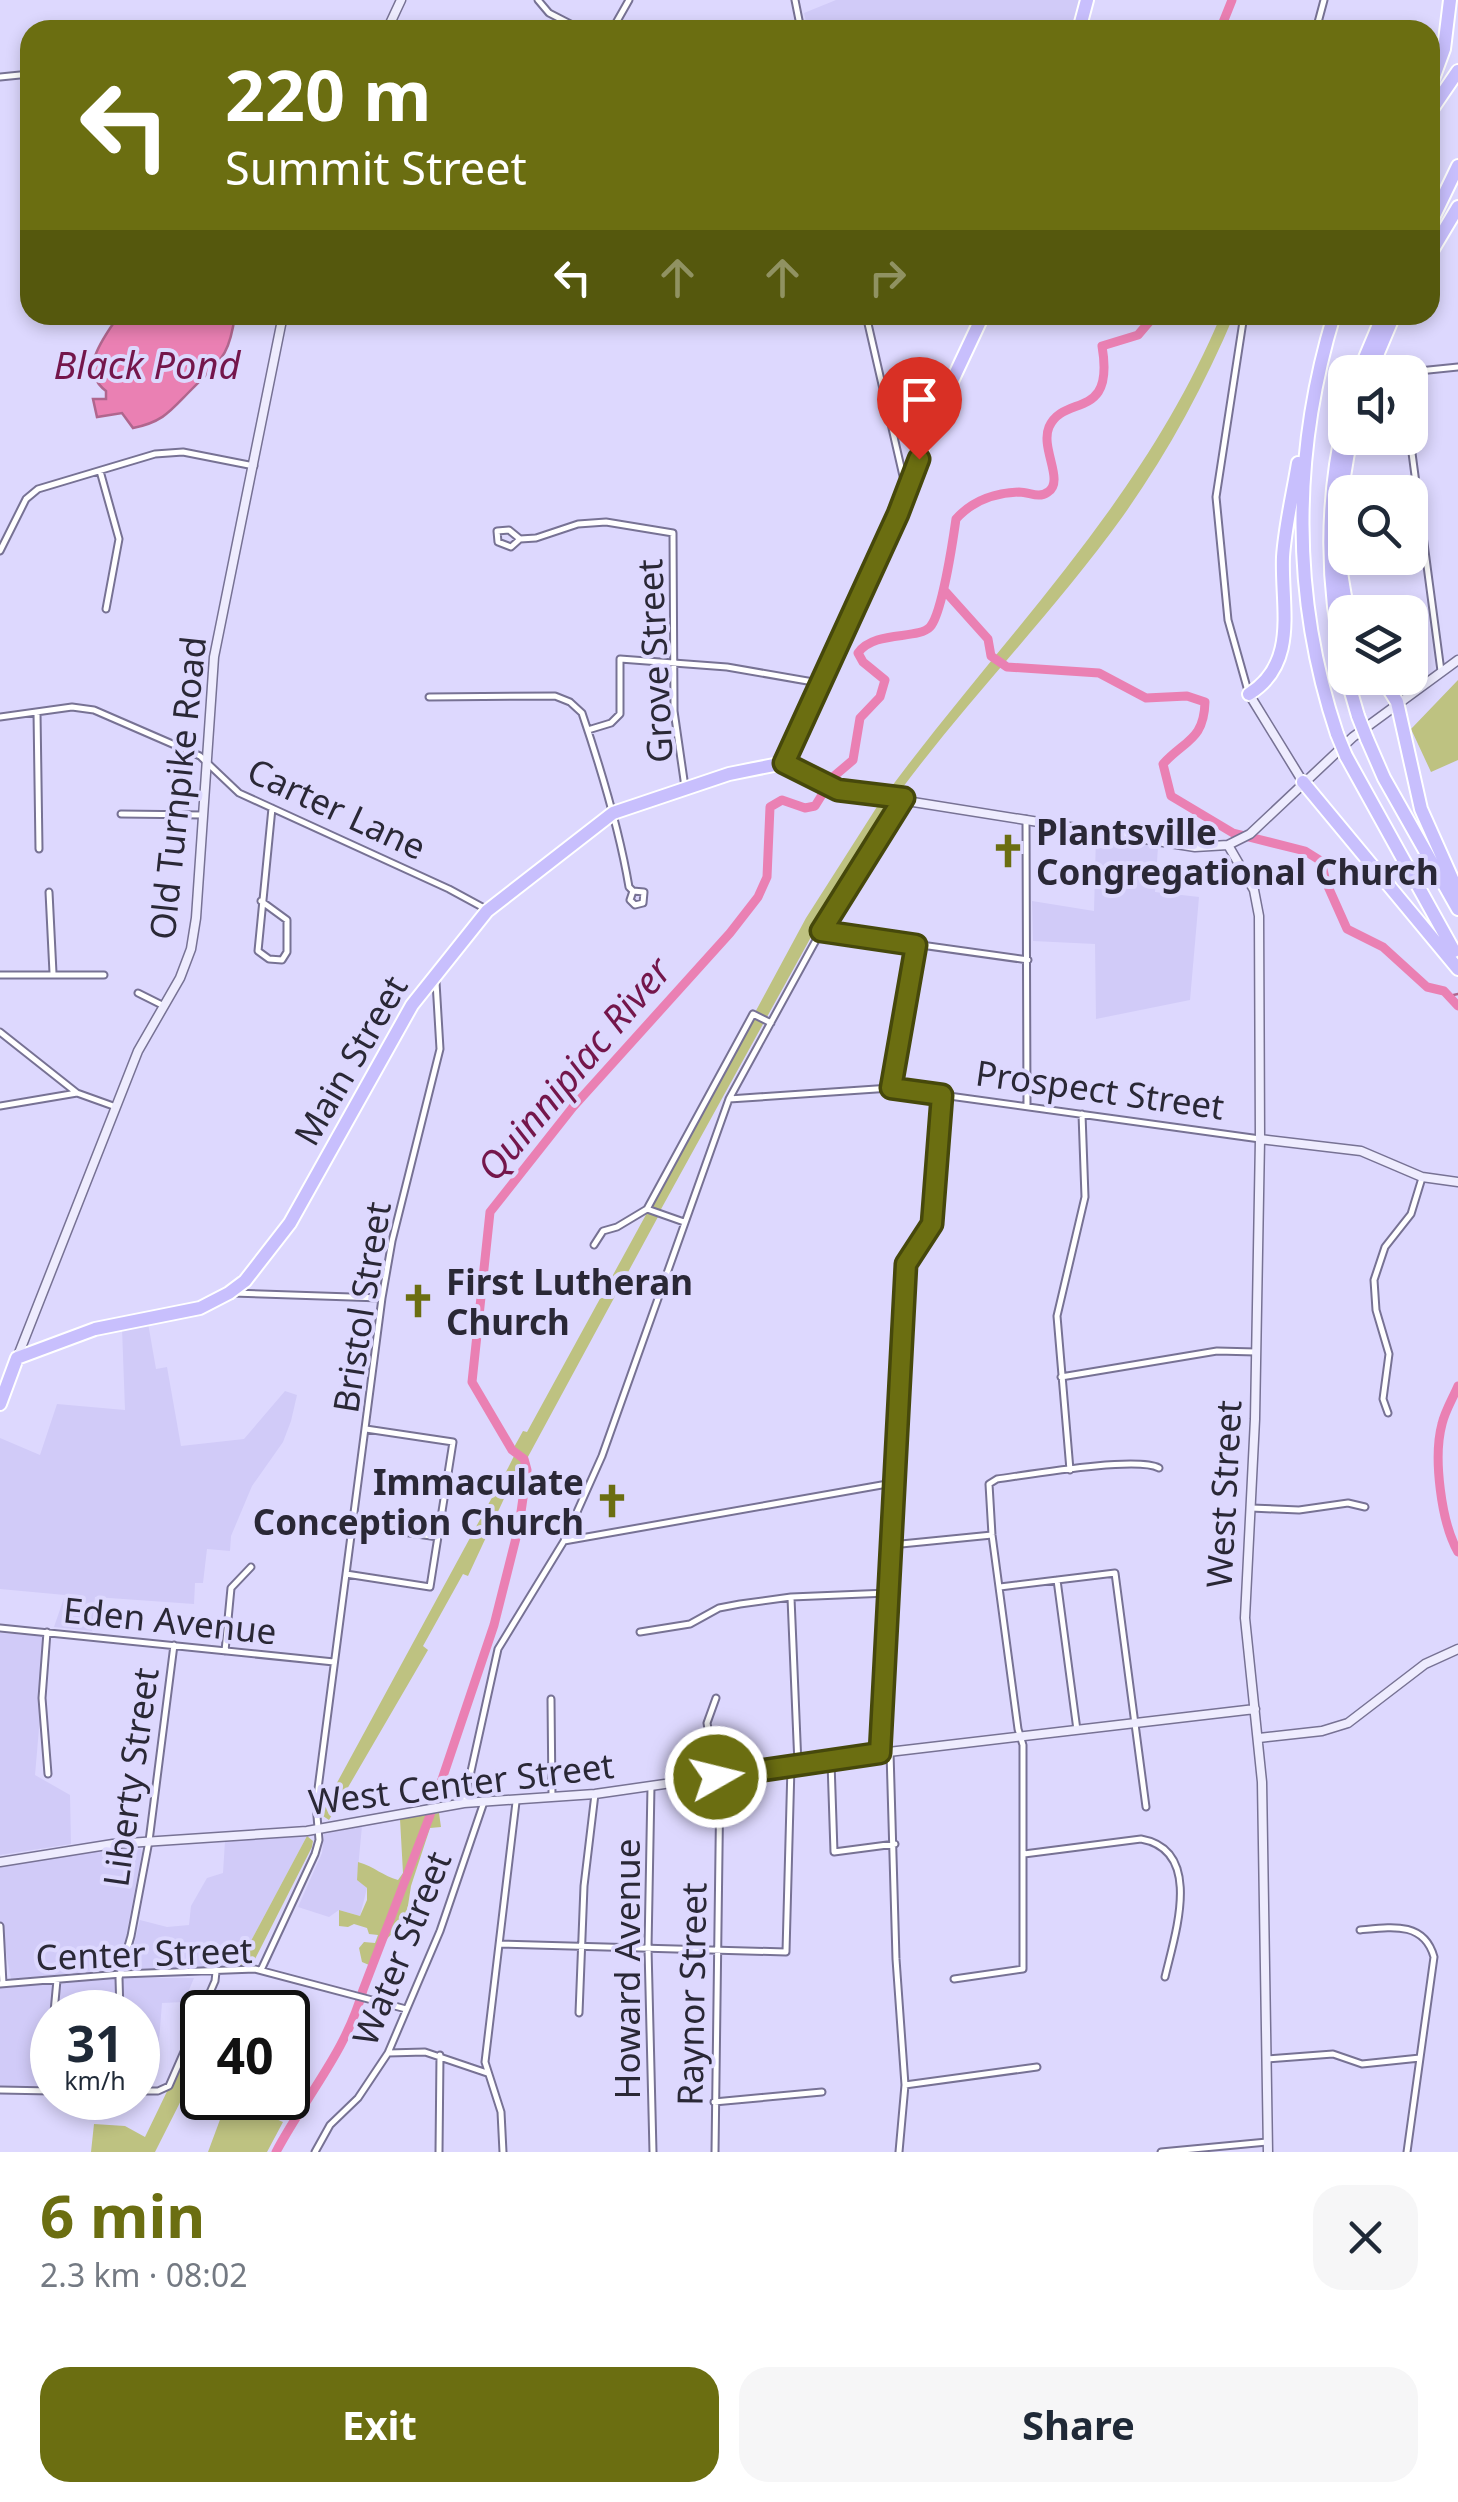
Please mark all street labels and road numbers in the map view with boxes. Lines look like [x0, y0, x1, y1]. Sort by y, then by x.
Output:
street label: Grove Street [625, 558, 683, 764]
street label: Old Turnpike Road [138, 634, 216, 942]
street label: Carter Lane [240, 746, 434, 870]
street label: Main Street [282, 966, 418, 1154]
street label: Prospect Street [973, 1048, 1227, 1130]
street label: Bristol Street [321, 1198, 401, 1416]
street label: West Street [1195, 1399, 1251, 1589]
street label: Eden Avenue [61, 1585, 279, 1655]
street label: Liberty Street [91, 1665, 169, 1889]
street label: West Center Street [306, 1741, 616, 1825]
street label: Howard Avenue [603, 1839, 650, 2099]
street label: Water Street [341, 1844, 461, 2052]
street label: Raynor Street [666, 1882, 716, 2106]
street label: Center Street [35, 1926, 253, 1980]

